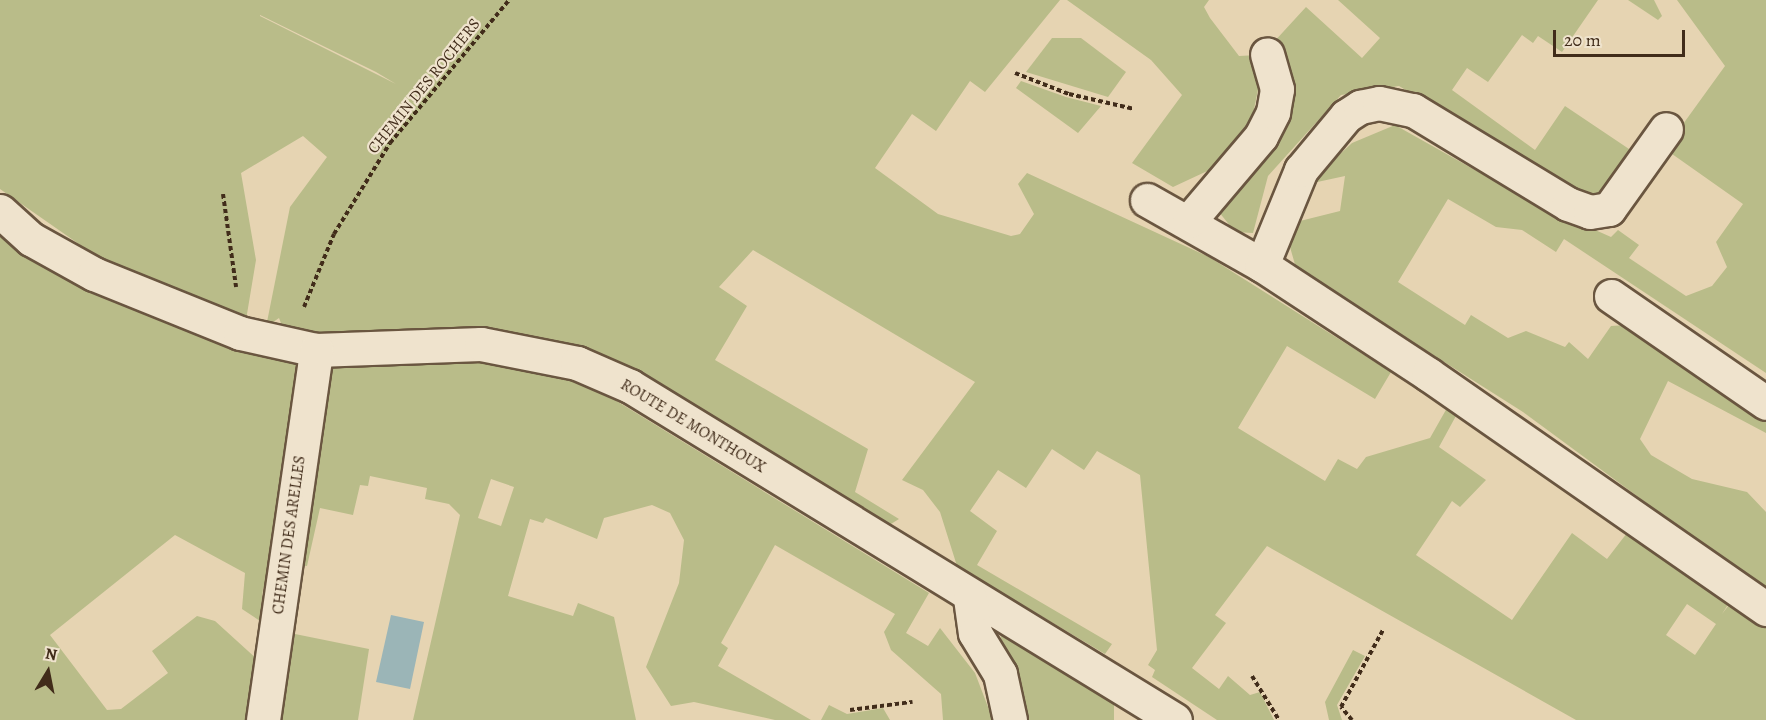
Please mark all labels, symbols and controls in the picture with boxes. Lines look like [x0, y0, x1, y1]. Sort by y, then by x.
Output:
street label: CHEMIN DES ROCHERS [364, 15, 484, 157]
scale bar [1556, 18, 1688, 56]
text: 20 m [1564, 28, 1601, 52]
street label: ROUTE DE MONTHOUX [617, 375, 769, 477]
street label: CHEMIN DES ARELLES [268, 454, 310, 616]
north arrow [18, 642, 78, 702]
text: N [43, 642, 59, 666]

